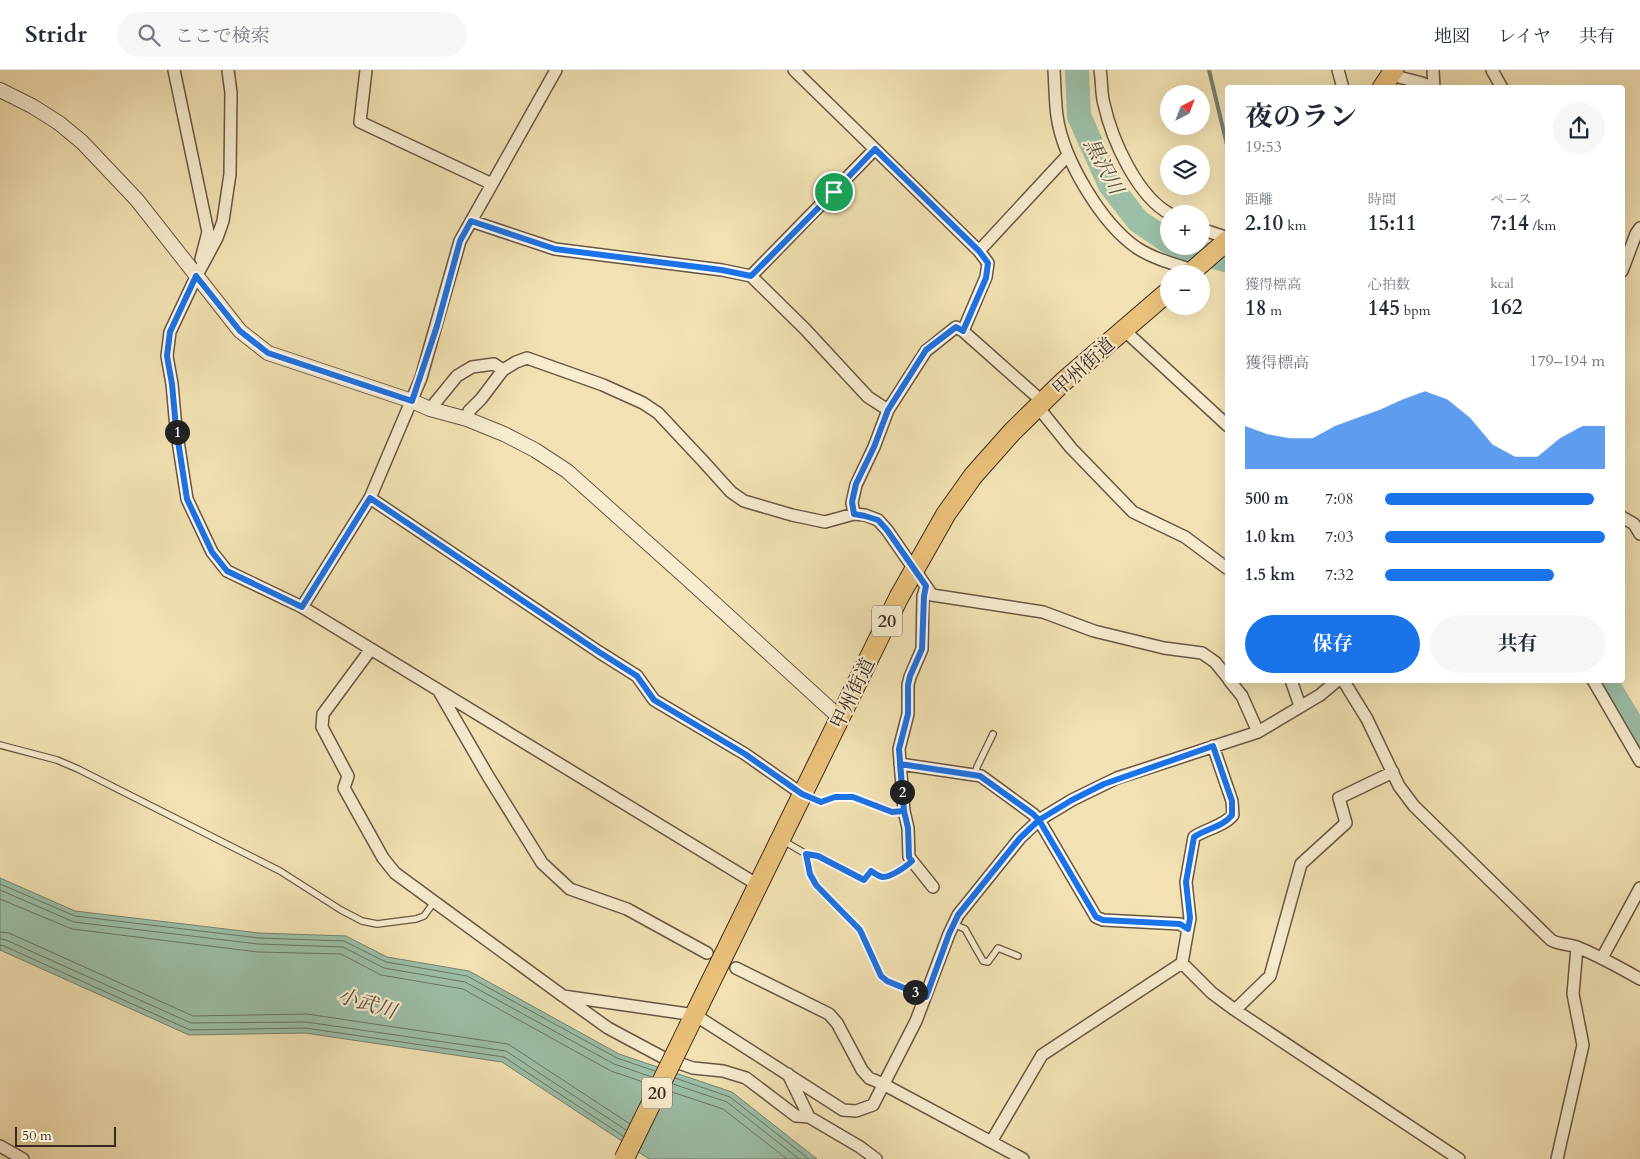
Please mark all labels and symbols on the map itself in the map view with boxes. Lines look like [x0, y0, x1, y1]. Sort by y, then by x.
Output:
north arrow [1160, 85, 1210, 135]
water label: 黒沢川 [1078, 133, 1131, 201]
pin [813, 171, 855, 213]
street label: 甲州街道 [1047, 332, 1121, 402]
pin: 1 [164, 420, 190, 444]
road number: 20 [872, 606, 902, 636]
street label: 甲州街道 [825, 654, 881, 733]
pin: 2 [890, 780, 914, 804]
pin: 3 [902, 980, 928, 1004]
water label: 小武川 [334, 982, 401, 1026]
road number: 20 [642, 1078, 672, 1108]
scale bar [15, 1124, 116, 1147]

